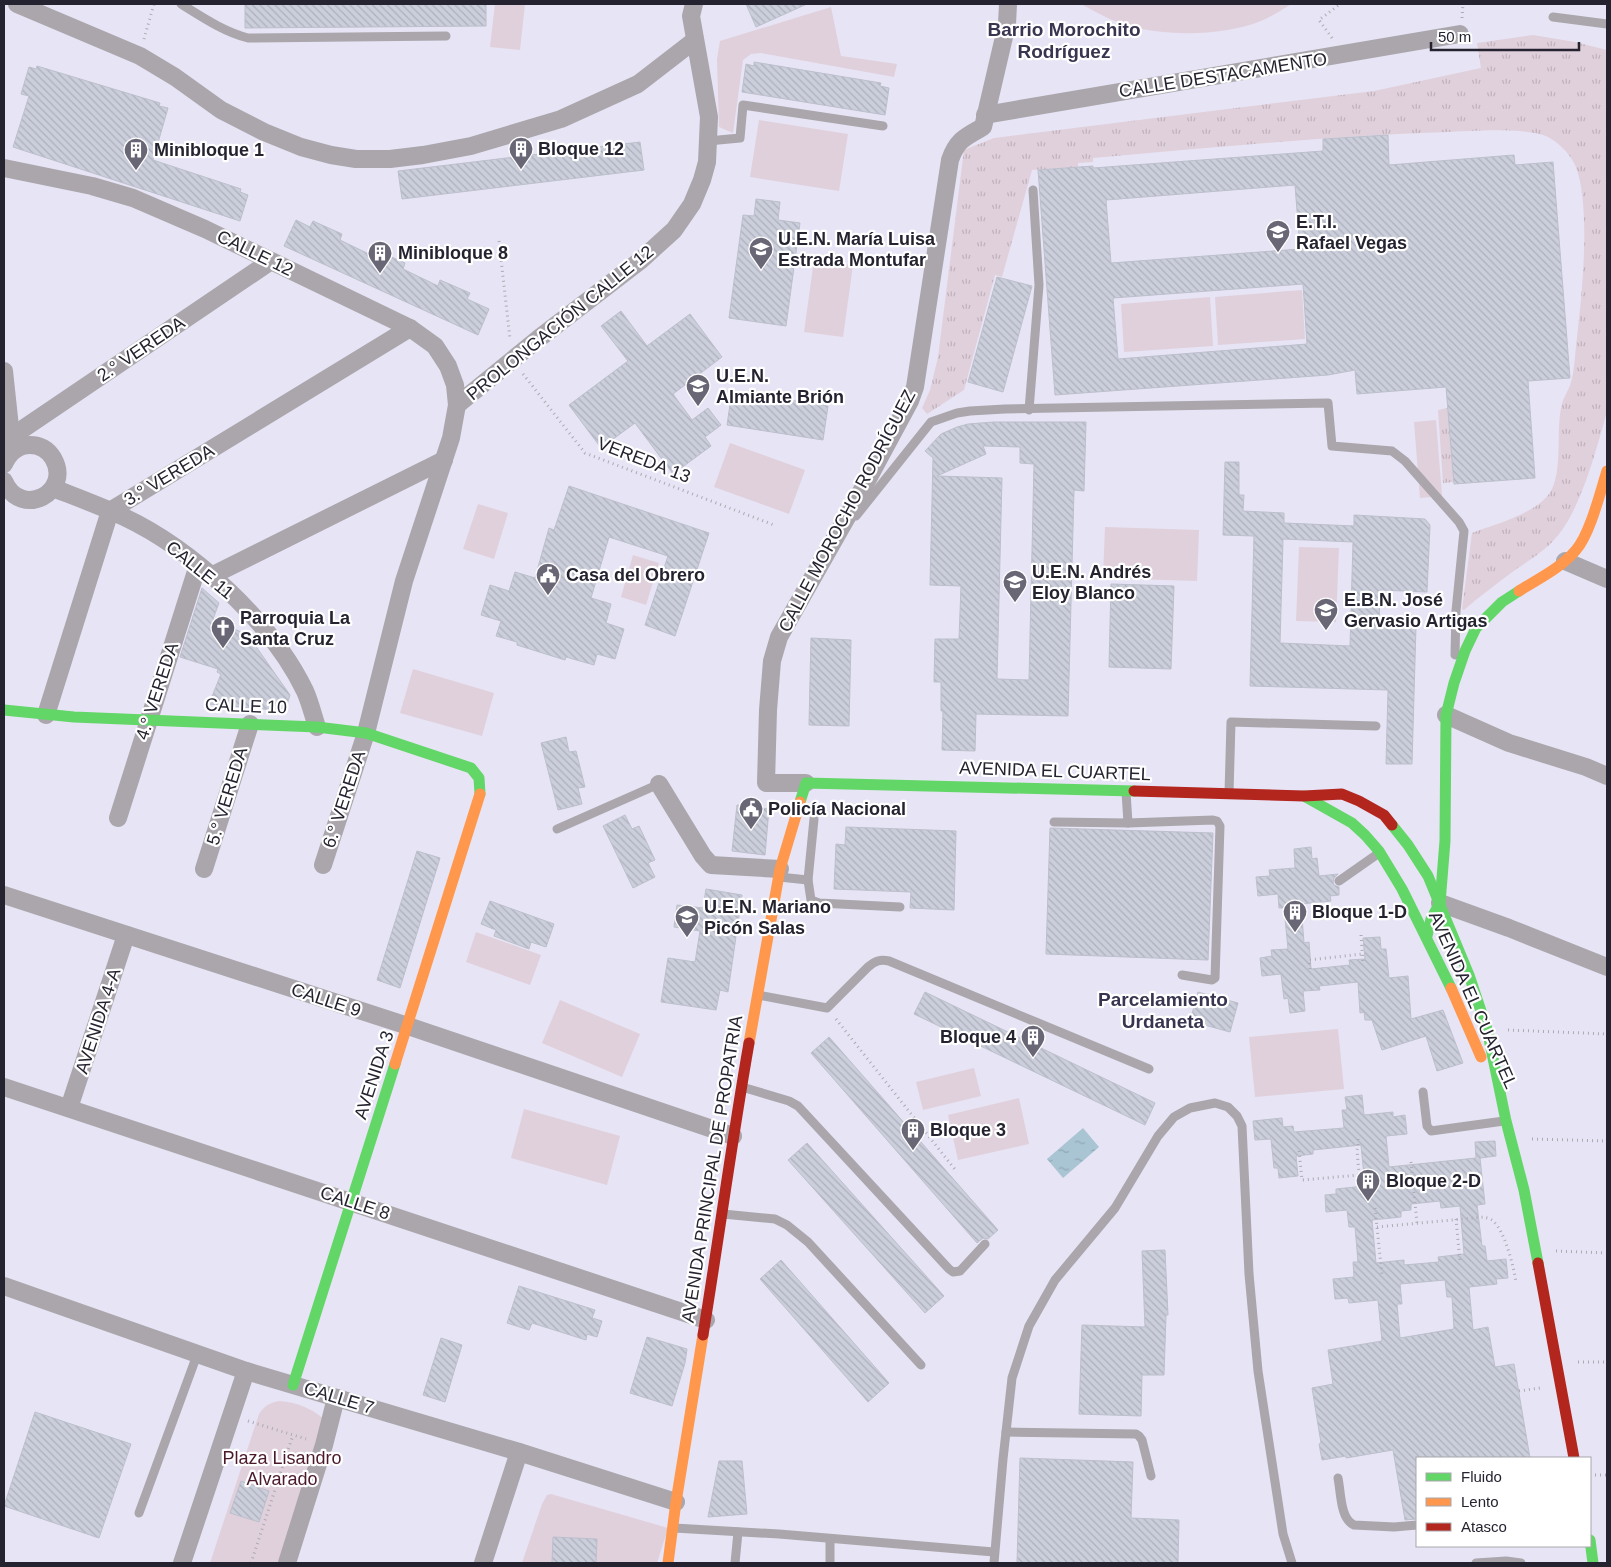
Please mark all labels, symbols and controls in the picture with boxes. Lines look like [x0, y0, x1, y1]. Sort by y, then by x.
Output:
district label: Barrio Morochito Rodríguez [987, 19, 1141, 62]
scale bar [1431, 20, 1578, 52]
text: 50 m [1438, 28, 1471, 45]
street label: CALLE DESTACAMENTO [1118, 49, 1328, 101]
building icon: Bloque 12 [508, 136, 534, 170]
building icon: Minibloque 1 [123, 137, 149, 171]
place label: Bloque 12 [538, 139, 624, 159]
place label: Minibloque 1 [154, 140, 264, 160]
place label: E.T.I. Rafael Vegas [1296, 212, 1407, 253]
school or university icon: E.T.I. Rafael Vegas [1265, 219, 1291, 253]
street label: CALLE 12 [214, 226, 296, 280]
place label: U.E.N. María Luisa Estrada Montufar [778, 229, 936, 270]
school or university icon: U.E.N. María Luisa Estrada Montufar [748, 236, 774, 270]
building icon: Minibloque 8 [367, 240, 393, 274]
street label: PROLONGACIÓN CALLE 12 [462, 241, 657, 404]
place label: Minibloque 8 [398, 243, 508, 263]
street label: 2.° VEREDA [93, 312, 189, 386]
place label: U.E.N. Almiante Brión [716, 366, 844, 407]
school or university icon: U.E.N. Almiante Brión [685, 373, 711, 407]
street label: CALLE MOROCHO RODRÍGUEZ [775, 387, 919, 635]
street label: VEREDA 13 [595, 433, 693, 487]
street label: 3.° VEREDA [120, 440, 218, 510]
street label: CALLE 11 [162, 537, 238, 603]
public building icon: Casa del Obrero [535, 562, 561, 596]
place label: U.E.N. Andrés Eloy Blanco [1032, 562, 1151, 603]
place label: Casa del Obrero [566, 565, 705, 585]
school or university icon: U.E.N. Andrés Eloy Blanco [1002, 569, 1028, 603]
place label: E.B.N. José Gervasio Artigas [1344, 590, 1487, 631]
school or university icon: E.B.N. José Gervasio Artigas [1313, 597, 1339, 631]
place label: Parroquia La Santa Cruz [240, 608, 351, 649]
church icon: Parroquia La Santa Cruz [210, 615, 236, 649]
street label: 4.° VEREDA [132, 640, 182, 742]
street label: CALLE 10 [205, 695, 287, 717]
street label: 5.° VEREDA [203, 745, 251, 847]
street label: 6.° VEREDA [319, 748, 369, 850]
street label: AVENIDA EL CUARTEL [959, 758, 1151, 784]
public building icon: Policía Nacional [738, 796, 764, 830]
place label: Policía Nacional [768, 799, 906, 819]
place label: U.E.N. Mariano Picón Salas [704, 897, 831, 938]
building icon: Bloque 1-D [1282, 899, 1308, 933]
place label: Bloque 1-D [1312, 902, 1407, 922]
school or university icon: U.E.N. Mariano Picón Salas [674, 904, 700, 938]
street label: AVENIDA EL CUARTEL [1425, 908, 1521, 1092]
street label: AVENIDA 4-A [72, 966, 124, 1076]
street label: CALLE 9 [289, 979, 363, 1021]
district label: Parcelamiento Urdaneta [1098, 989, 1228, 1032]
street label: AVENIDA PRINCIPAL DE PROPATRIA [678, 1014, 746, 1324]
building icon: Bloque 4 [1020, 1024, 1046, 1058]
place label: Bloque 4 [940, 1027, 1016, 1047]
street label: AVENIDA 3 [350, 1028, 398, 1122]
building icon: Bloque 3 [900, 1117, 926, 1151]
place label: Bloque 3 [930, 1120, 1006, 1140]
building icon: Bloque 2-D [1355, 1168, 1381, 1202]
place label: Bloque 2-D [1386, 1171, 1481, 1191]
street label: CALLE 8 [318, 1182, 392, 1224]
street label: CALLE 7 [302, 1378, 376, 1418]
park label: Plaza Lisandro Alvarado [222, 1448, 342, 1489]
legend [1416, 1457, 1591, 1547]
text: Fluido [1461, 1468, 1502, 1485]
text: Lento [1461, 1493, 1499, 1510]
text: Atasco [1461, 1518, 1507, 1535]

